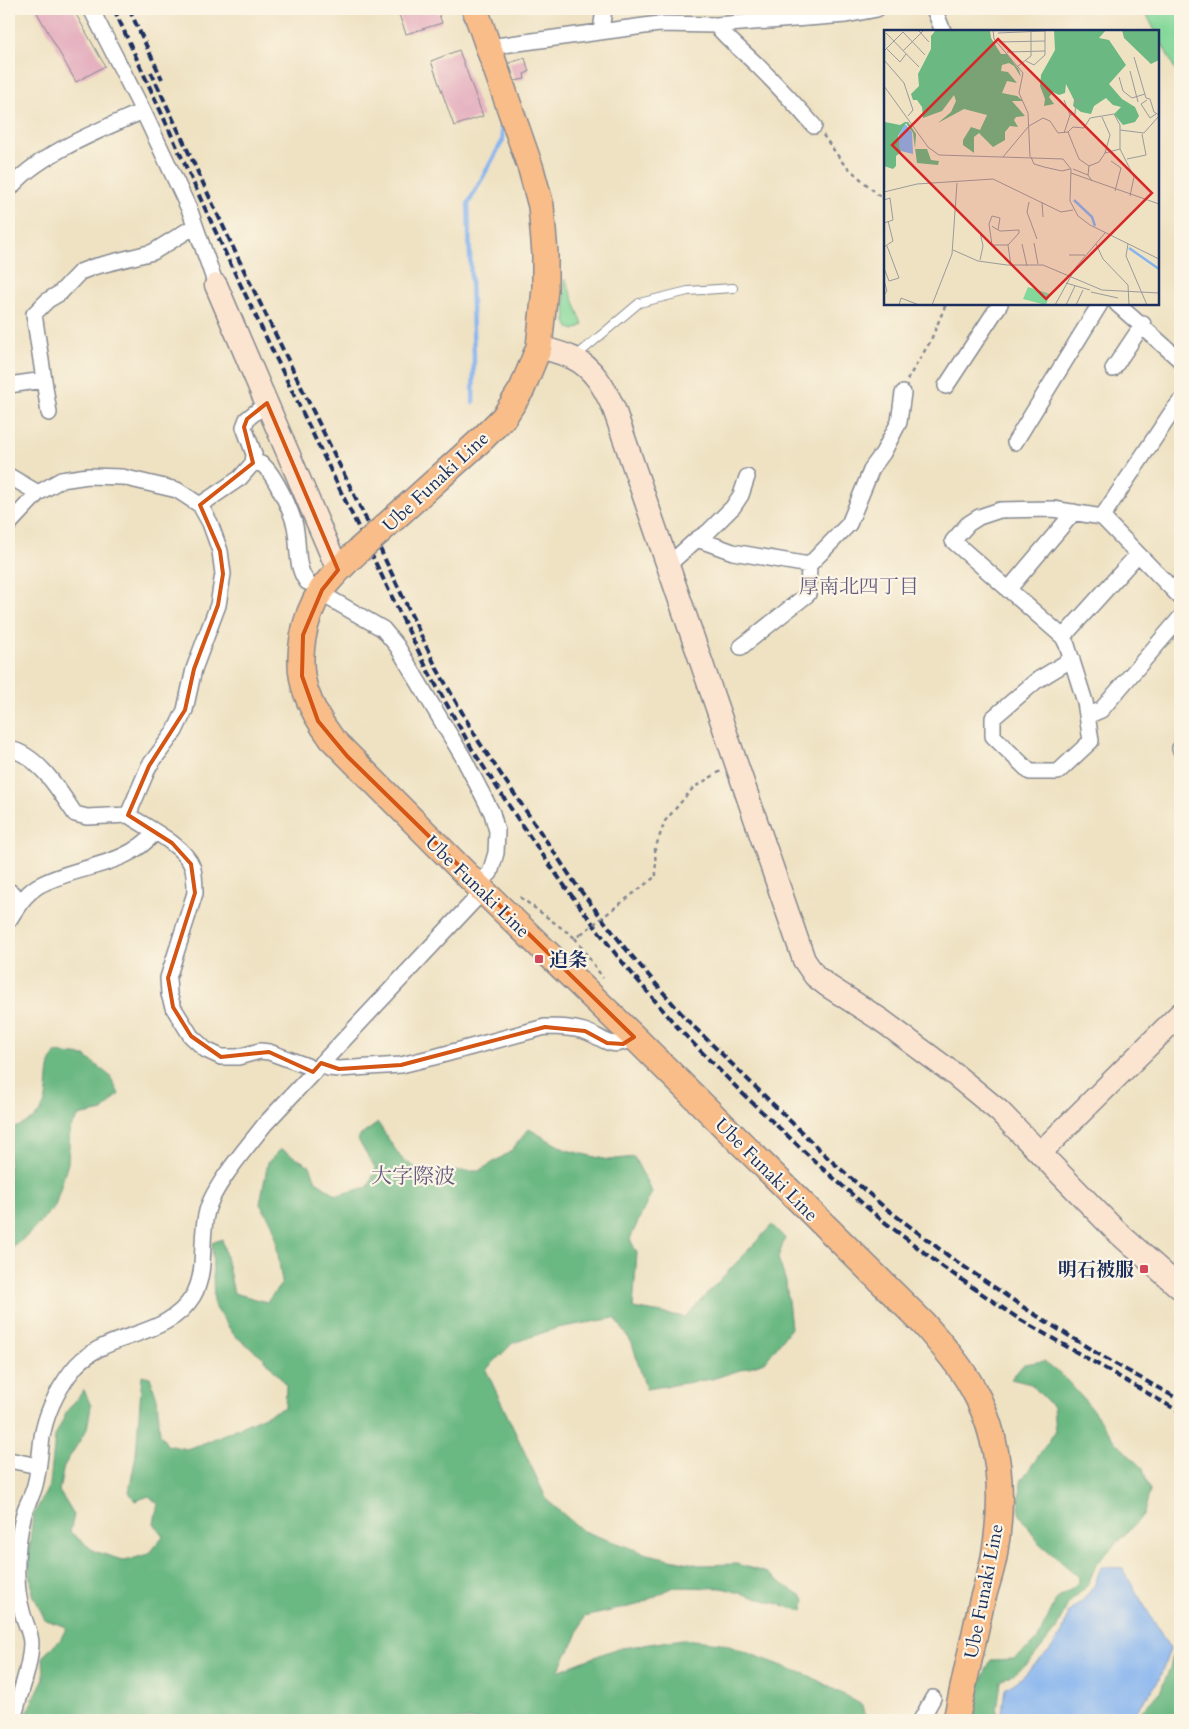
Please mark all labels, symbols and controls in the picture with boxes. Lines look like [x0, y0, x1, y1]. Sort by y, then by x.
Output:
inset map [884, 30, 1159, 305]
street label: Ube Funaki Line [377, 426, 494, 538]
district label: 厚南北四丁目 [799, 573, 919, 600]
street label: Ube Funaki Line [419, 830, 535, 944]
place label: 迫条 [549, 947, 587, 973]
marker: 迫条 [533, 953, 545, 965]
street label: Ube Funaki Line [709, 1112, 824, 1227]
district label: 大字際波 [371, 1162, 455, 1191]
place label: 明石被服 [1058, 1257, 1134, 1283]
marker: 明石被服 [1138, 1263, 1150, 1275]
street label: Ube Funaki Line [958, 1522, 1010, 1661]

